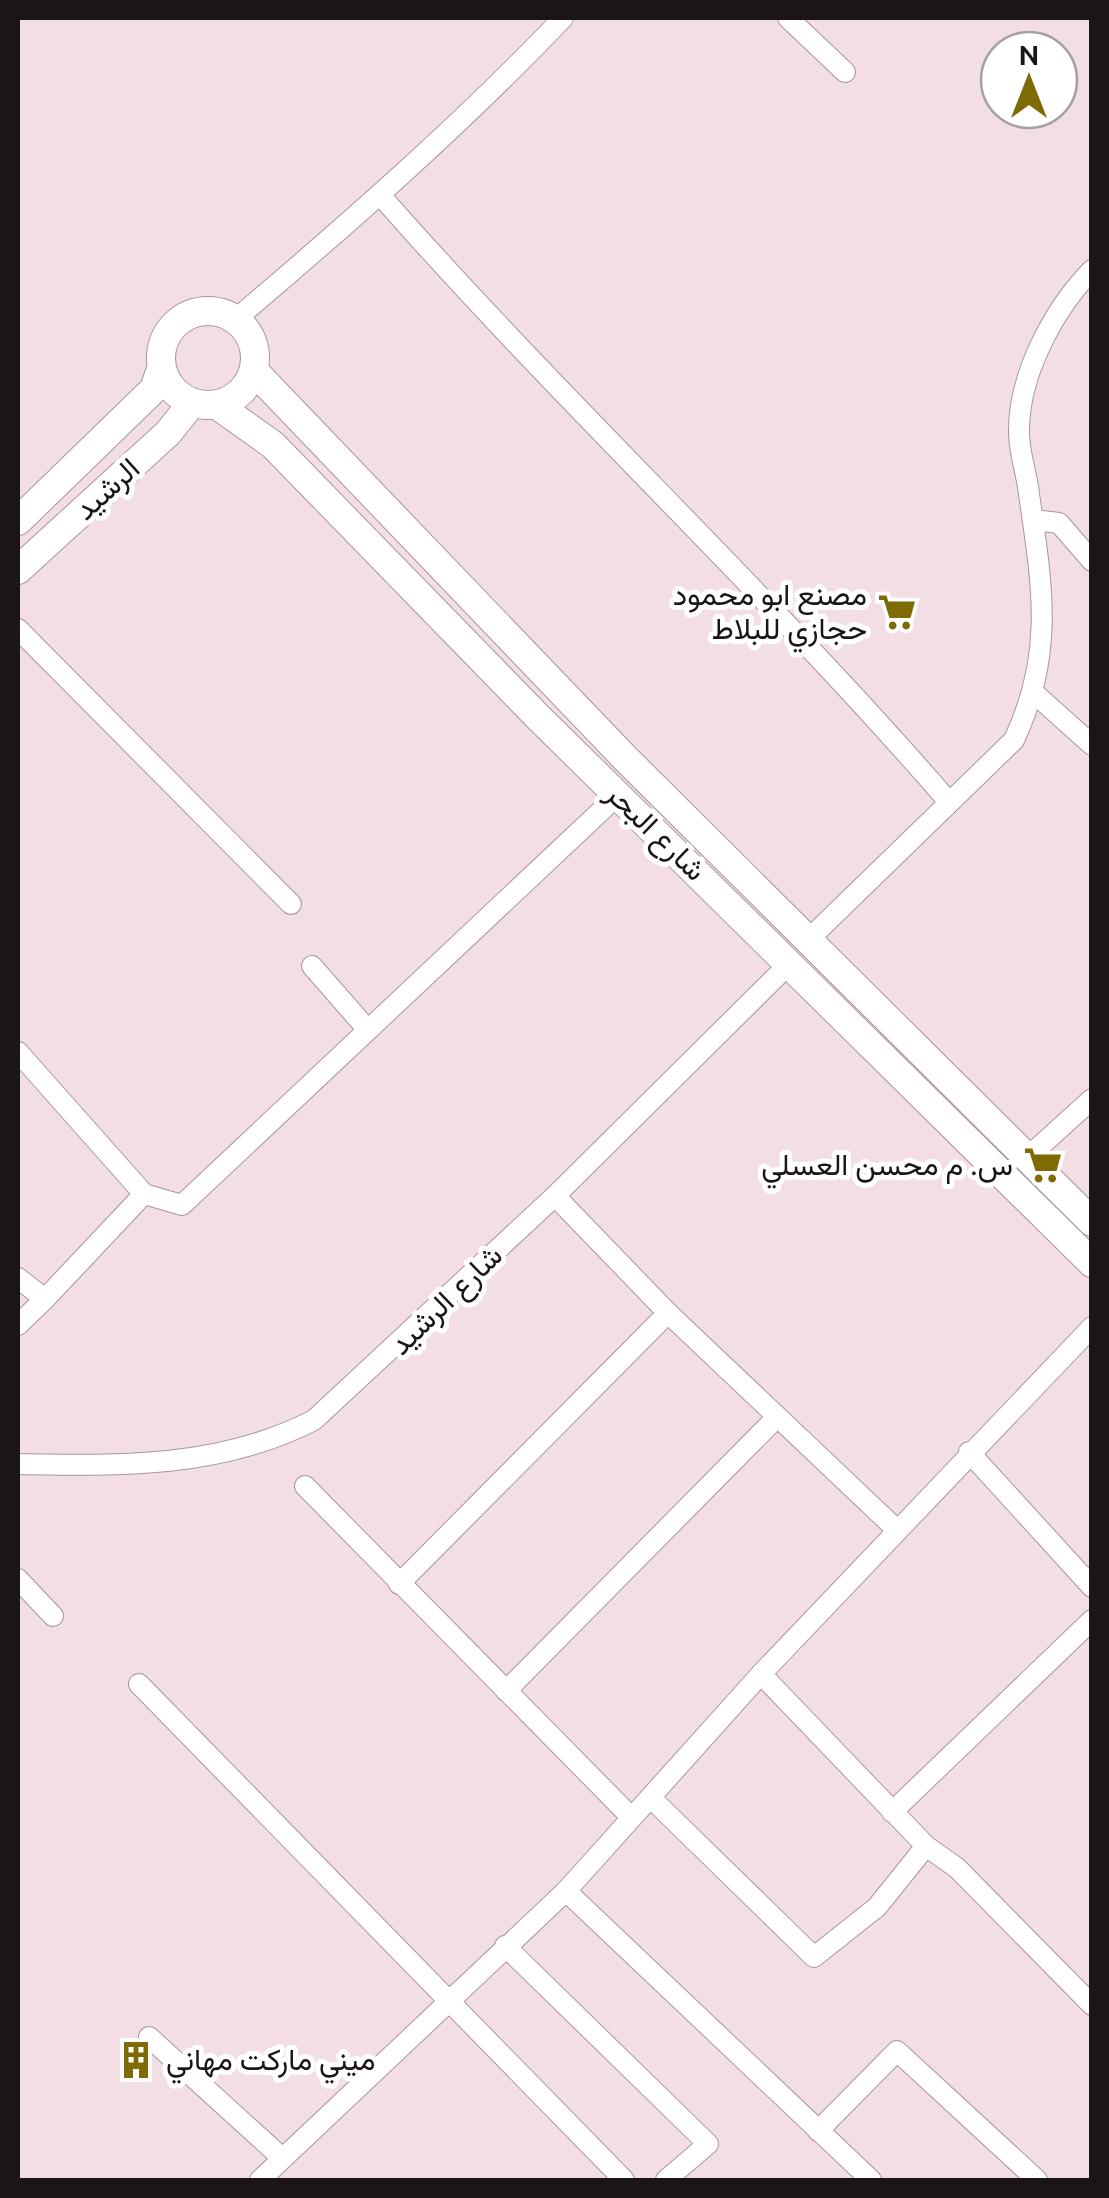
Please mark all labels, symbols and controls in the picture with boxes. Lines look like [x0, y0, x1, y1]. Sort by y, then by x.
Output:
north arrow [979, 30, 1079, 130]
text: N [1019, 39, 1039, 70]
street label: الرشيد [67, 450, 147, 528]
place label: مصنع ابو محمود حجازي للبلاط [673, 577, 867, 653]
supermarket icon: مصنع ابو محمود حجازي للبلاط [876, 591, 918, 633]
street label: شارع البحر [596, 775, 714, 890]
supermarket icon: س. م محسن العسلي [1022, 1144, 1064, 1186]
place label: س. م محسن العسلي [761, 1147, 1013, 1189]
street label: شارع الرشيد [382, 1238, 511, 1364]
building icon: ميني ماركت مهاني [115, 2039, 157, 2081]
place label: ميني ماركت مهاني [166, 2042, 376, 2084]

